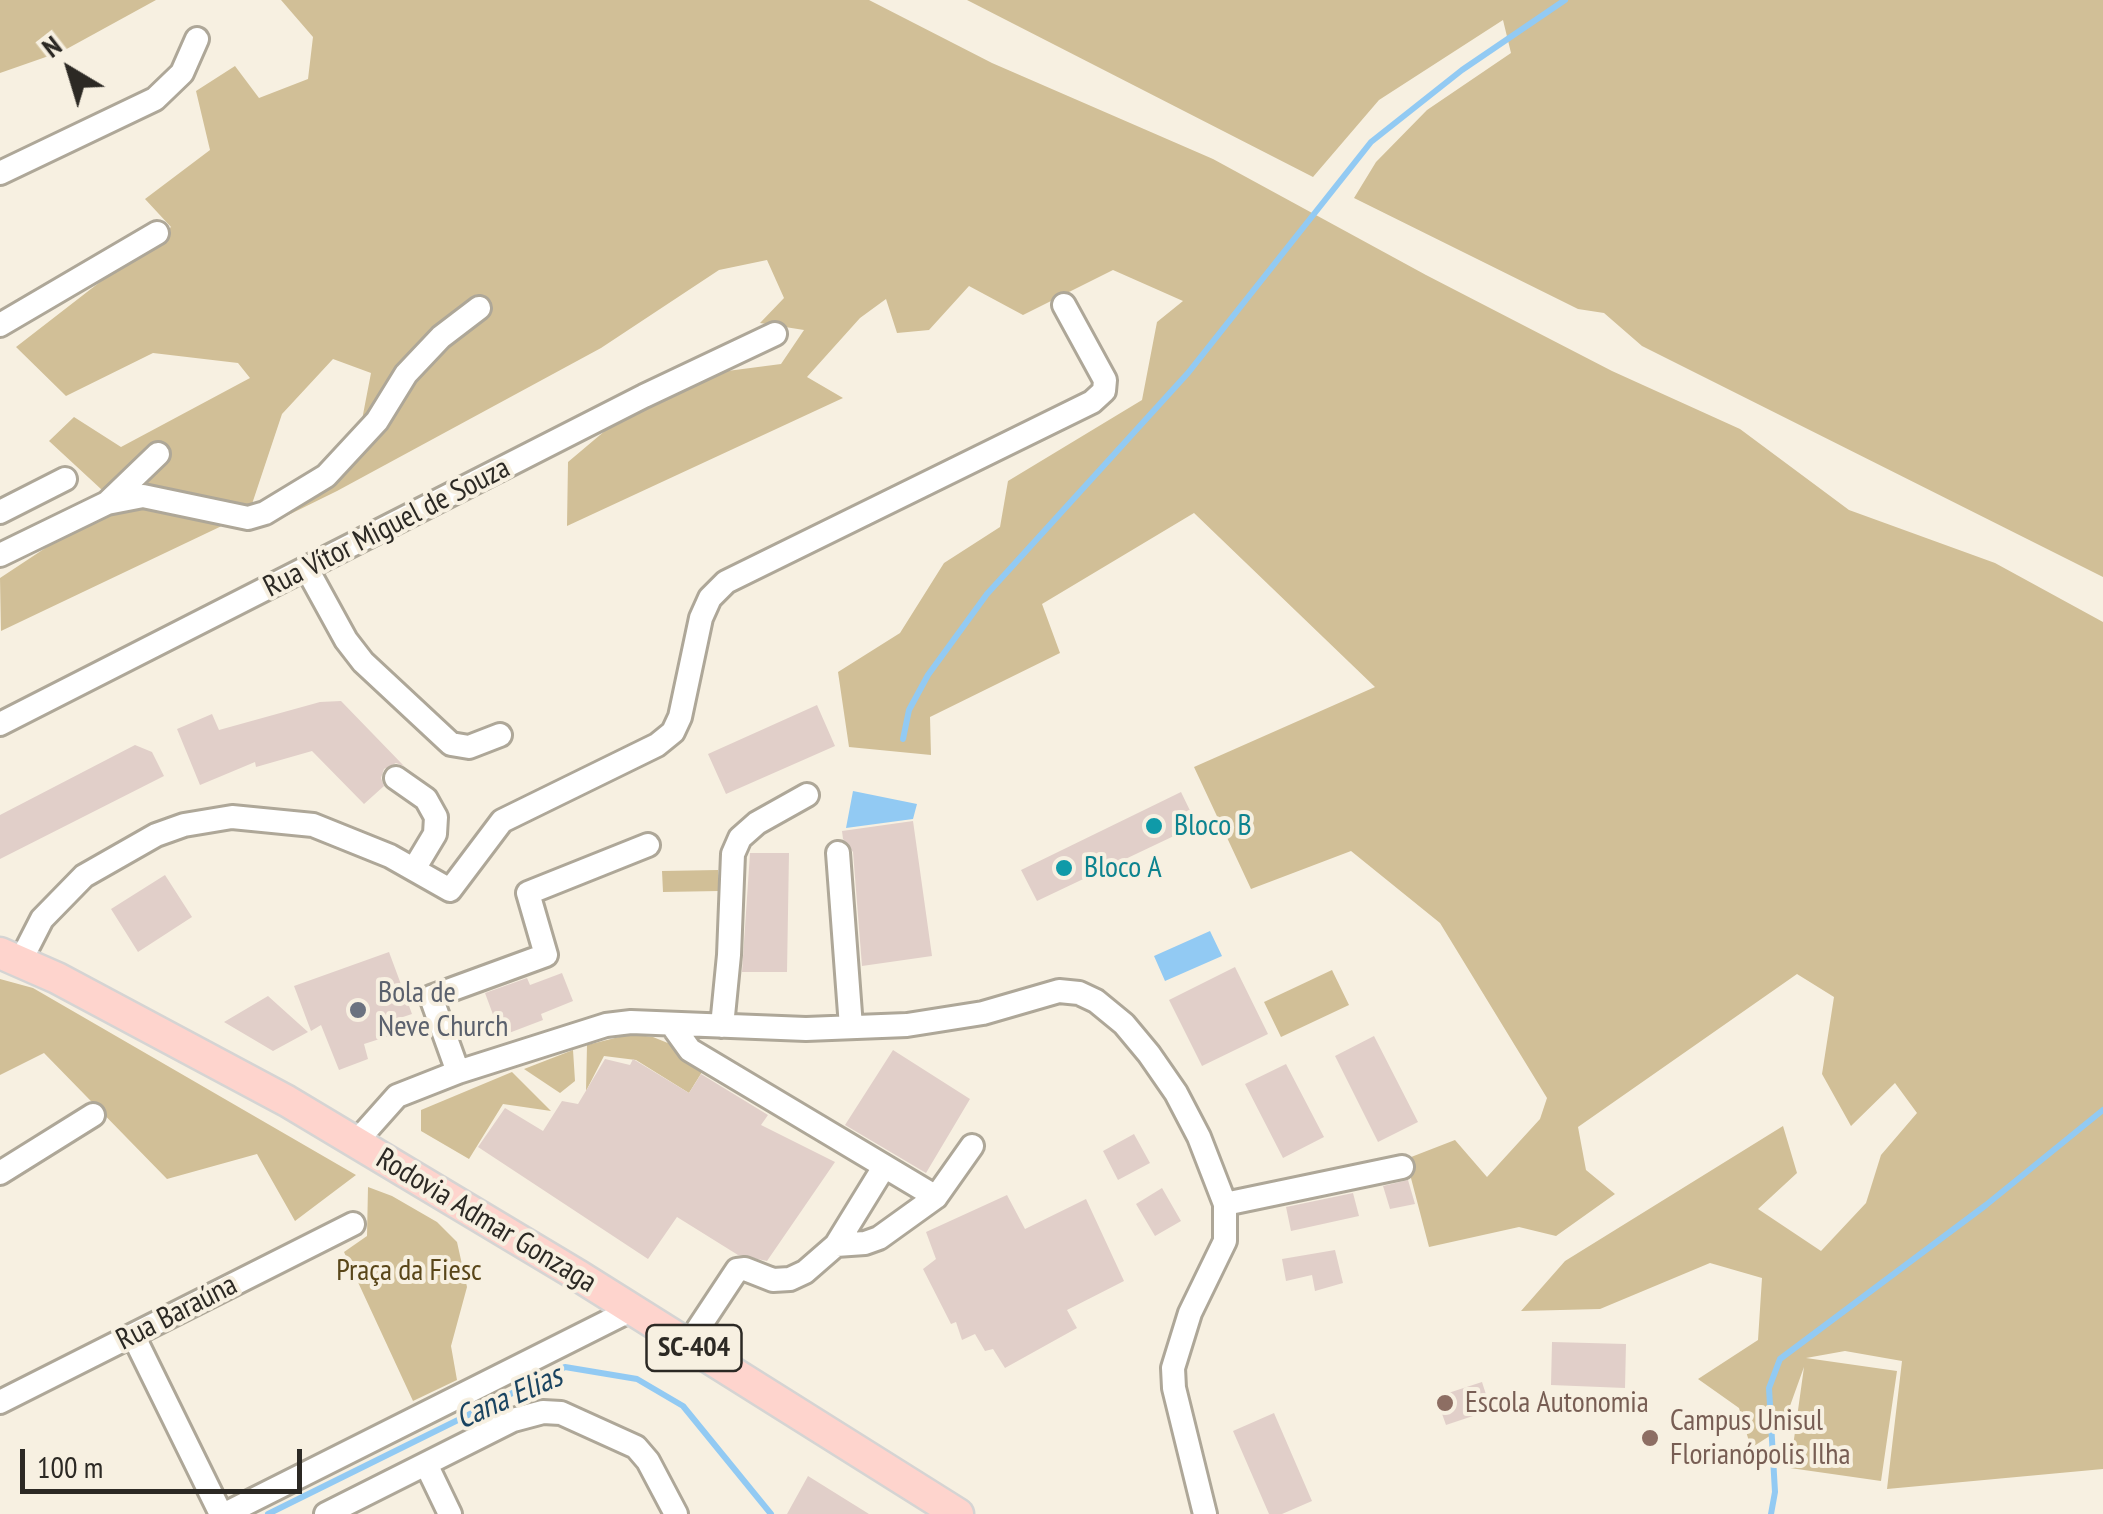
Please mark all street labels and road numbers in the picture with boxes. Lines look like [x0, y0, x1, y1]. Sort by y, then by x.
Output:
street label: Rua Vítor Miguel de Souza [258, 450, 516, 606]
street label: Rodovia Admar Gonzaga [369, 1141, 603, 1301]
street label: Rua Baraúna [111, 1267, 243, 1359]
road number: SC-404 [646, 1325, 742, 1371]

